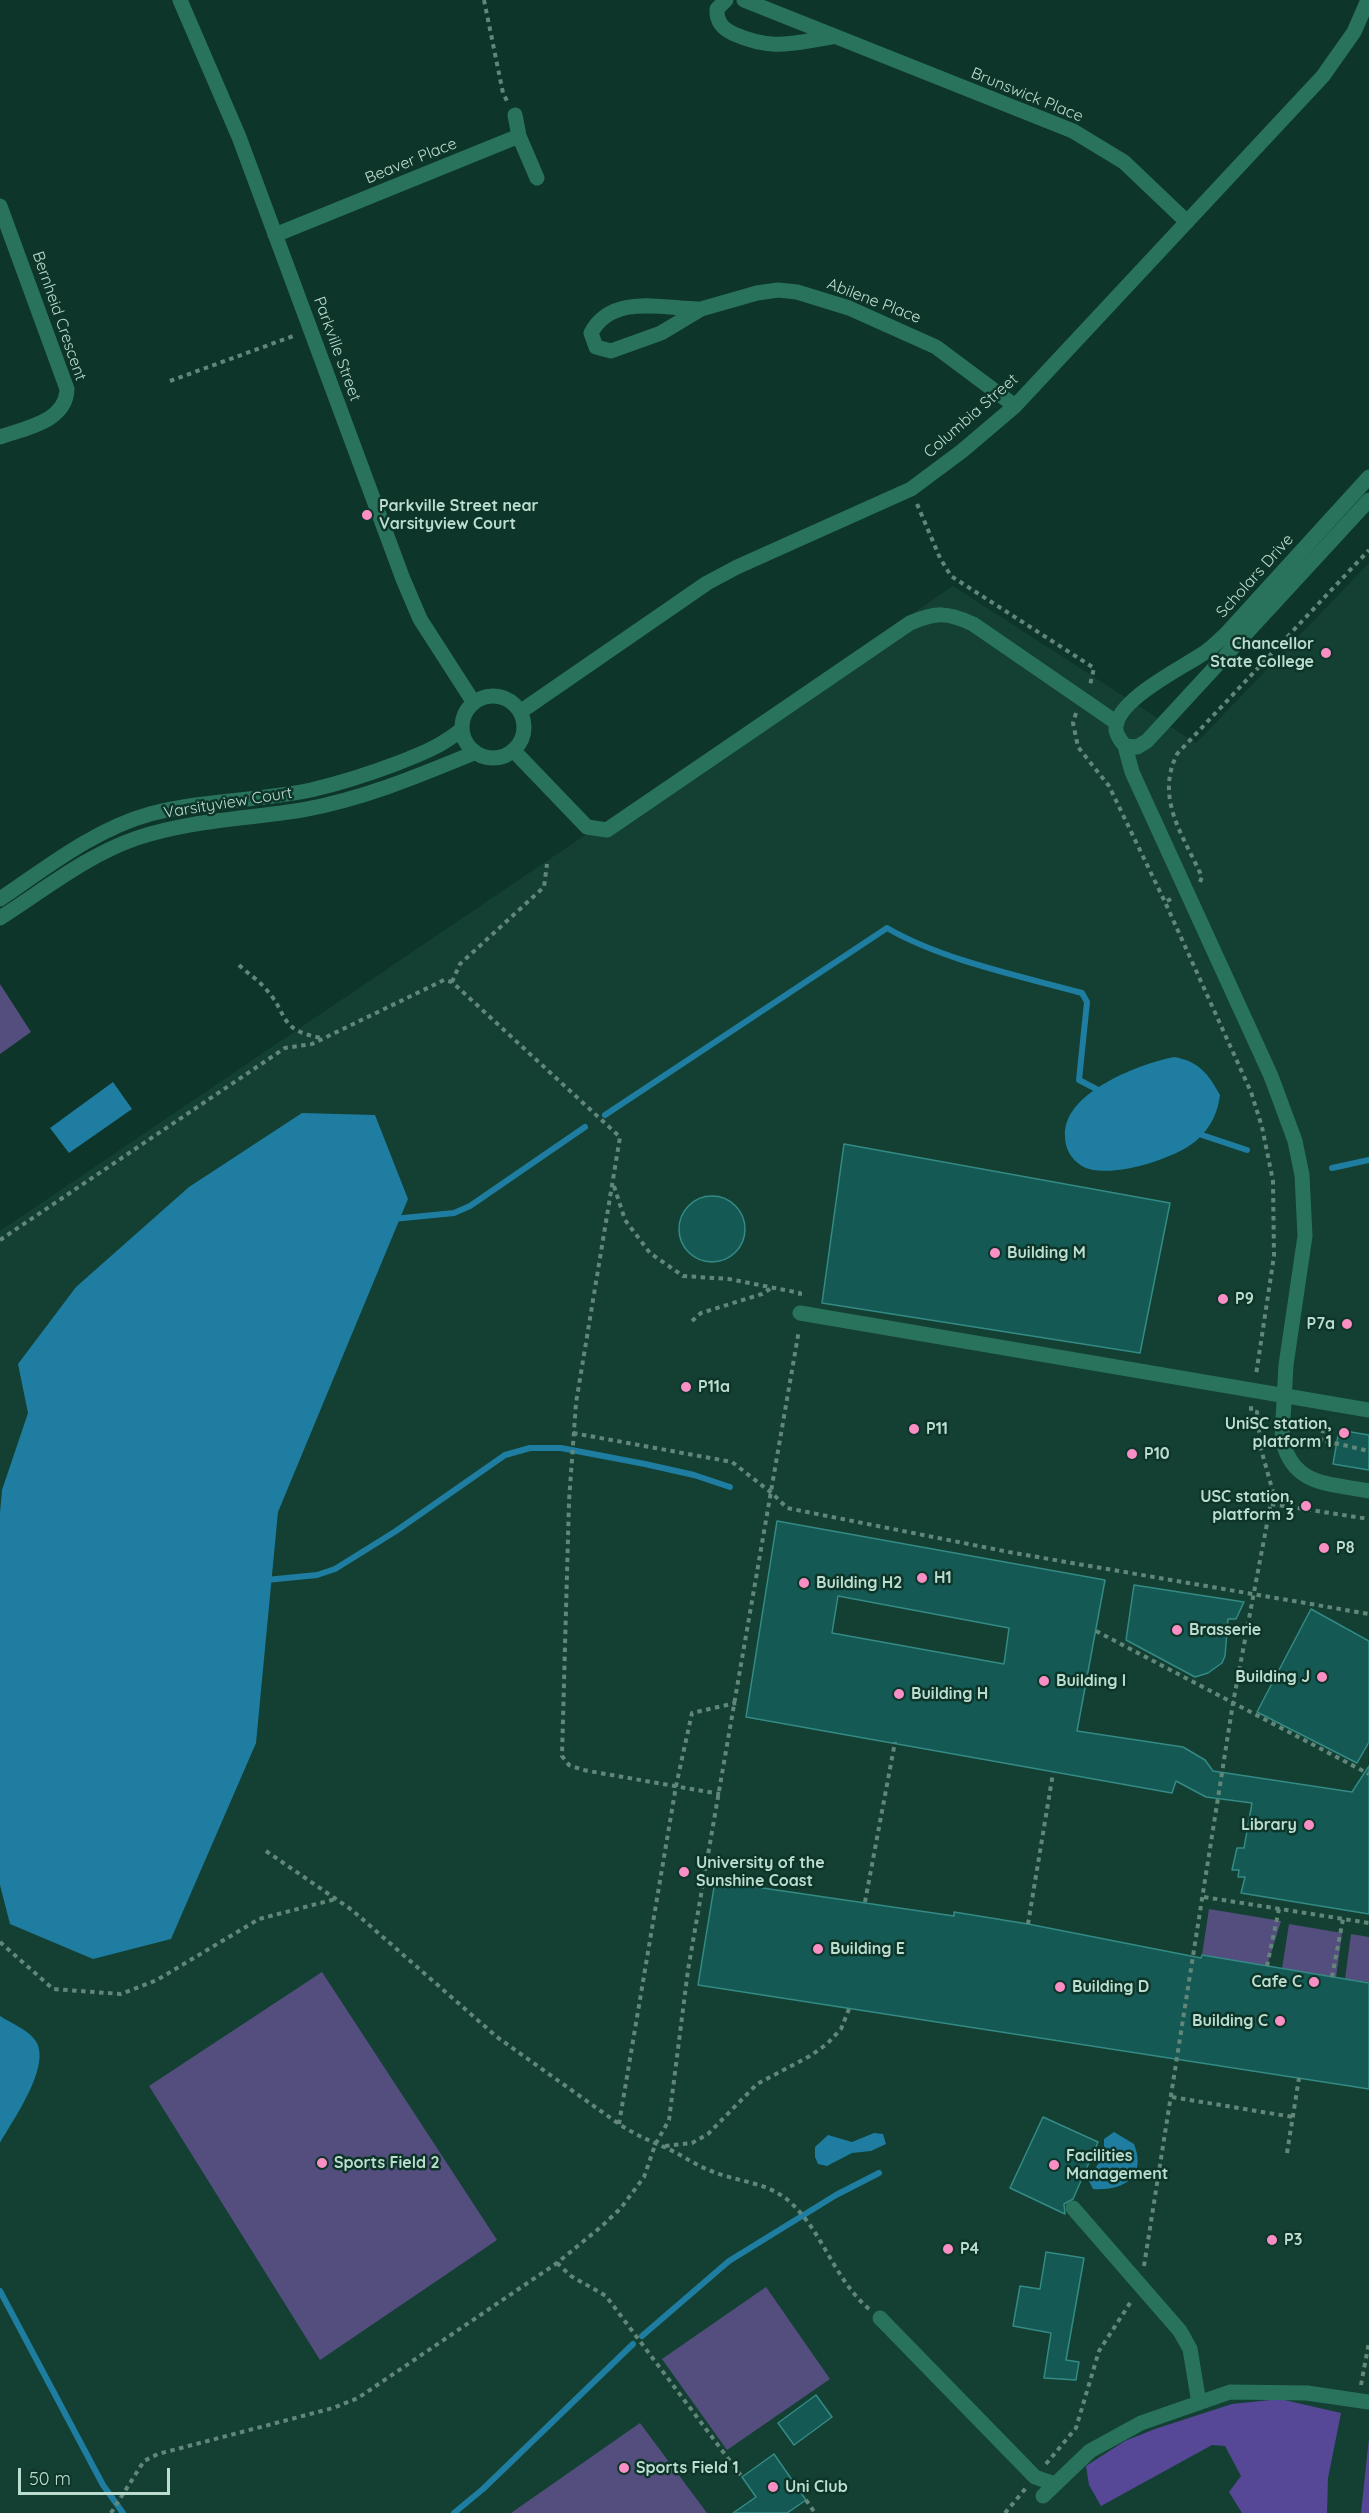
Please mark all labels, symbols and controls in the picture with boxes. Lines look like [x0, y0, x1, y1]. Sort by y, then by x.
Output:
street label: Brunswick Place [968, 64, 1086, 126]
street label: Beaver Place [362, 134, 460, 188]
street label: Bernheid Crescent [28, 249, 90, 383]
street label: Abilene Place [824, 274, 924, 328]
street label: Parkville Street [309, 294, 365, 404]
street label: Columbia Street [920, 370, 1022, 462]
place label: Parkville Street near Varsityview Court [379, 496, 538, 534]
marker: Parkville Street near Varsityview Court [360, 508, 374, 522]
street label: Scholars Drive [1212, 530, 1298, 622]
place label: Chancellor State College [1210, 634, 1314, 672]
marker: Chancellor State College [1319, 646, 1333, 660]
street label: Varsityview Court [162, 783, 294, 823]
place label: Building M [1007, 1243, 1086, 1263]
marker: Building M [988, 1246, 1002, 1260]
place label: P9 [1235, 1289, 1254, 1309]
marker: P9 [1216, 1292, 1230, 1306]
place label: P7a [1307, 1314, 1335, 1334]
marker: P7a [1340, 1317, 1354, 1331]
place label: P11a [698, 1377, 730, 1397]
marker: P11a [679, 1380, 693, 1394]
place label: UniSC station, platform 1 [1225, 1414, 1332, 1452]
place label: P11 [926, 1419, 948, 1439]
marker: P11 [907, 1422, 921, 1436]
marker: UniSC station, platform 1 [1337, 1426, 1351, 1440]
place label: P10 [1144, 1444, 1170, 1464]
marker: P10 [1125, 1447, 1139, 1461]
place label: USC station, platform 3 [1200, 1487, 1294, 1525]
marker: USC station, platform 3 [1299, 1499, 1313, 1513]
place label: P8 [1336, 1538, 1354, 1558]
marker: P8 [1317, 1541, 1331, 1555]
place label: H1 [934, 1568, 952, 1588]
marker: H1 [915, 1571, 929, 1585]
place label: Building H2 [816, 1573, 902, 1593]
marker: Building H2 [797, 1576, 811, 1590]
place label: Brasserie [1189, 1620, 1261, 1640]
marker: Brasserie [1170, 1623, 1184, 1637]
place label: Building J [1235, 1667, 1310, 1687]
marker: Building J [1315, 1670, 1329, 1684]
place label: Building I [1056, 1671, 1126, 1691]
marker: Building I [1037, 1674, 1051, 1688]
place label: Building H [911, 1684, 988, 1704]
marker: Building H [892, 1687, 906, 1701]
place label: Library [1241, 1815, 1297, 1835]
marker: Library [1302, 1818, 1316, 1832]
place label: University of the Sunshine Coast [696, 1853, 825, 1891]
marker: University of the Sunshine Coast [677, 1865, 691, 1879]
place label: Building E [830, 1939, 905, 1959]
marker: Building E [811, 1942, 825, 1956]
place label: Cafe C [1251, 1972, 1302, 1992]
marker: Cafe C [1307, 1975, 1321, 1989]
place label: Building D [1072, 1977, 1149, 1997]
marker: Building D [1053, 1980, 1067, 1994]
place label: Building C [1192, 2011, 1268, 2031]
marker: Building C [1273, 2014, 1287, 2028]
place label: Facilities Management [1066, 2146, 1168, 2184]
place label: Sports Field 2 [334, 2153, 440, 2173]
marker: Sports Field 2 [315, 2156, 329, 2170]
marker: Facilities Management [1047, 2158, 1061, 2172]
place label: P3 [1284, 2230, 1302, 2250]
marker: P3 [1265, 2233, 1279, 2247]
place label: P4 [960, 2239, 979, 2259]
marker: P4 [941, 2242, 955, 2256]
scale bar [21, 2456, 172, 2494]
place label: Sports Field 1 [636, 2458, 739, 2478]
marker: Sports Field 1 [617, 2461, 631, 2475]
text: 50 m [29, 2467, 71, 2490]
place label: Uni Club [785, 2477, 848, 2497]
marker: Uni Club [766, 2480, 780, 2494]

